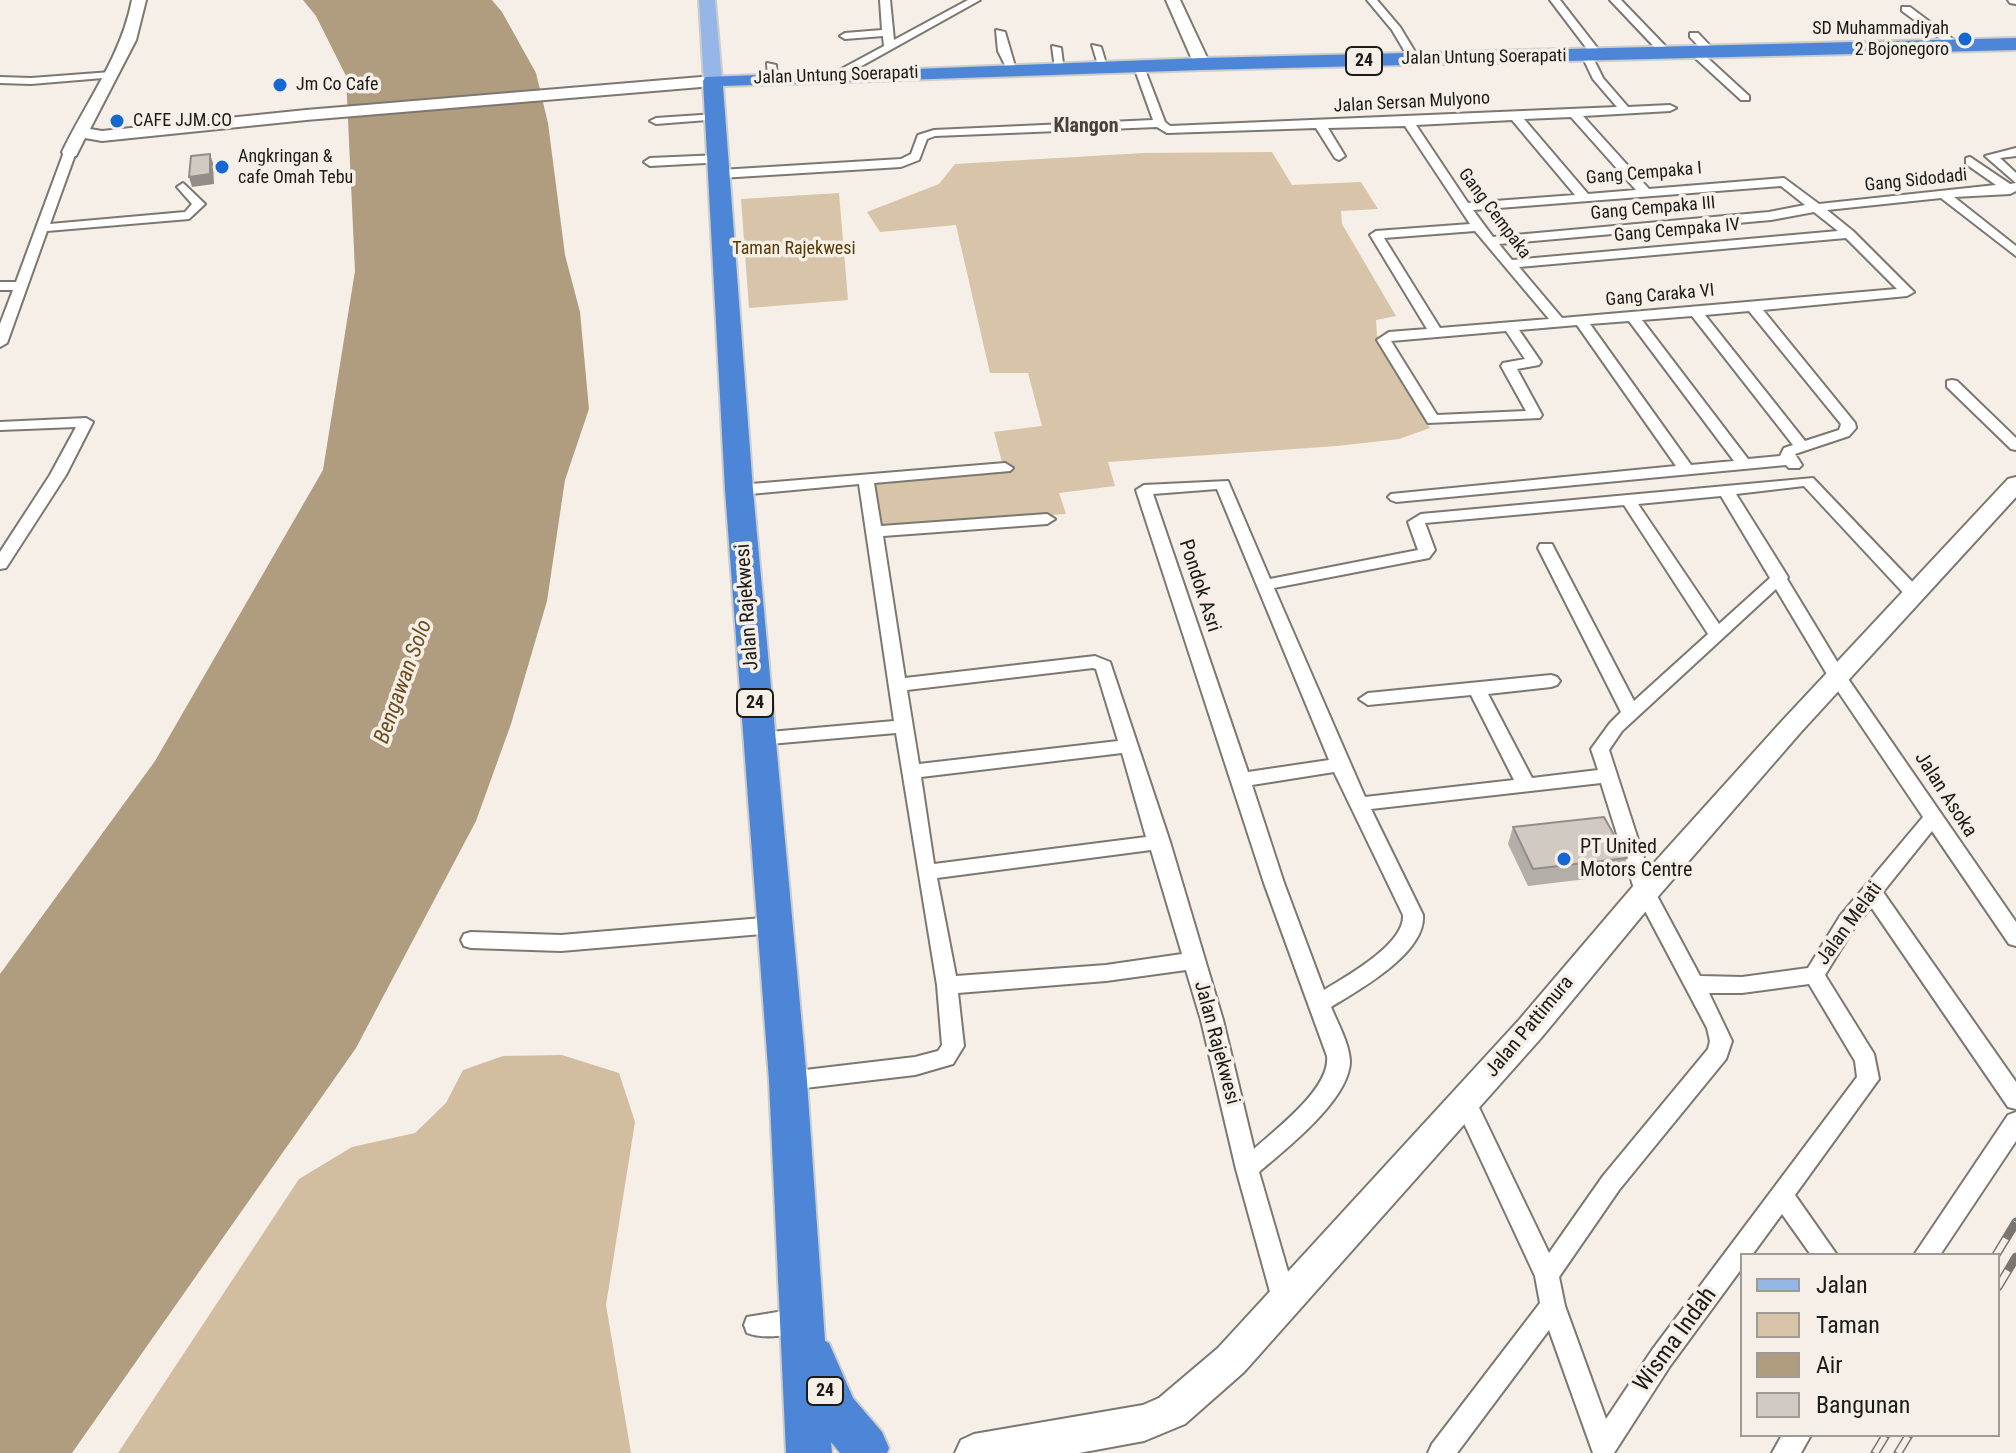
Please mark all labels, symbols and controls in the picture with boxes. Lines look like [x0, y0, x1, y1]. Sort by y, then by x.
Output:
place label: SD Muhammadiyah 2 Bojonegoro [1812, 18, 1949, 60]
marker: SD Muhammadiyah 2 Bojonegoro [1956, 30, 1974, 48]
street label: Jalan Untung Soerapati [1401, 46, 1567, 70]
road number: 24 [1346, 47, 1382, 75]
street label: Jalan Untung Soerapati [753, 62, 919, 90]
place label: Jm Co Cafe [296, 74, 379, 96]
marker: Jm Co Cafe [271, 76, 289, 94]
street label: Jalan Sersan Mulyono [1333, 88, 1491, 118]
place label: CAFE JJM.CO [133, 110, 232, 132]
marker: CAFE JJM.CO [108, 112, 126, 130]
district label: Klangon [1053, 115, 1119, 139]
place label: Angkringan & cafe Omah Tebu [238, 146, 353, 188]
marker: Angkringan & cafe Omah Tebu [213, 158, 231, 176]
street label: Gang Cempaka I [1585, 158, 1703, 190]
street label: Gang Cempaka [1453, 165, 1535, 263]
street label: Gang Sidodadi [1864, 165, 1968, 197]
street label: Gang Cempaka III [1590, 193, 1716, 225]
street label: Gang Cempaka IV [1613, 215, 1741, 247]
park label: Taman Rajekwesi [732, 238, 856, 260]
street label: Gang Caraka VI [1605, 280, 1715, 312]
street label: Pondok Asri [1173, 537, 1225, 635]
street label: Jalan Rajekwesi [732, 543, 764, 671]
water label: Bengawan Solo [369, 617, 439, 747]
road number: 24 [737, 689, 773, 717]
street label: Jalan Asoka [1909, 748, 1981, 842]
place label: PT United Motors Centre [1580, 836, 1692, 883]
marker: PT United Motors Centre [1555, 850, 1573, 868]
street label: Jalan Melati [1812, 878, 1888, 970]
street label: Jalan Pattimura [1481, 972, 1579, 1082]
street label: Jalan Rajekwesi [1188, 979, 1244, 1107]
legend [1740, 1253, 2000, 1437]
text: Jalan [1816, 1271, 1868, 1299]
street label: Wisma Indah [1628, 1282, 1724, 1398]
text: Taman [1816, 1311, 1880, 1339]
text: Air [1816, 1351, 1843, 1379]
road number: 24 [807, 1377, 843, 1405]
text: Bangunan [1816, 1391, 1910, 1419]

